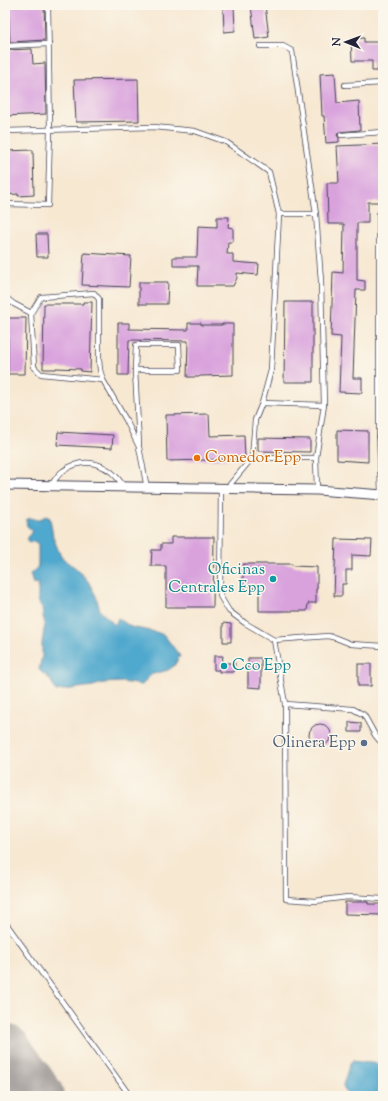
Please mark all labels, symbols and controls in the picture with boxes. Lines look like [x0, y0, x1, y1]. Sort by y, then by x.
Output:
north arrow [326, 22, 366, 62]
text: N [329, 37, 345, 47]
place label: Comedor Epp [205, 447, 301, 470]
marker: Comedor Epp [192, 453, 202, 463]
place label: Oficinas Centrales Epp [168, 559, 265, 600]
marker: Oficinas Centrales Epp [268, 574, 278, 584]
place label: Cco Epp [232, 655, 291, 678]
marker: Cco Epp [219, 661, 229, 671]
place label: Olinera Epp [273, 732, 356, 755]
marker: Olinera Epp [359, 738, 369, 748]

